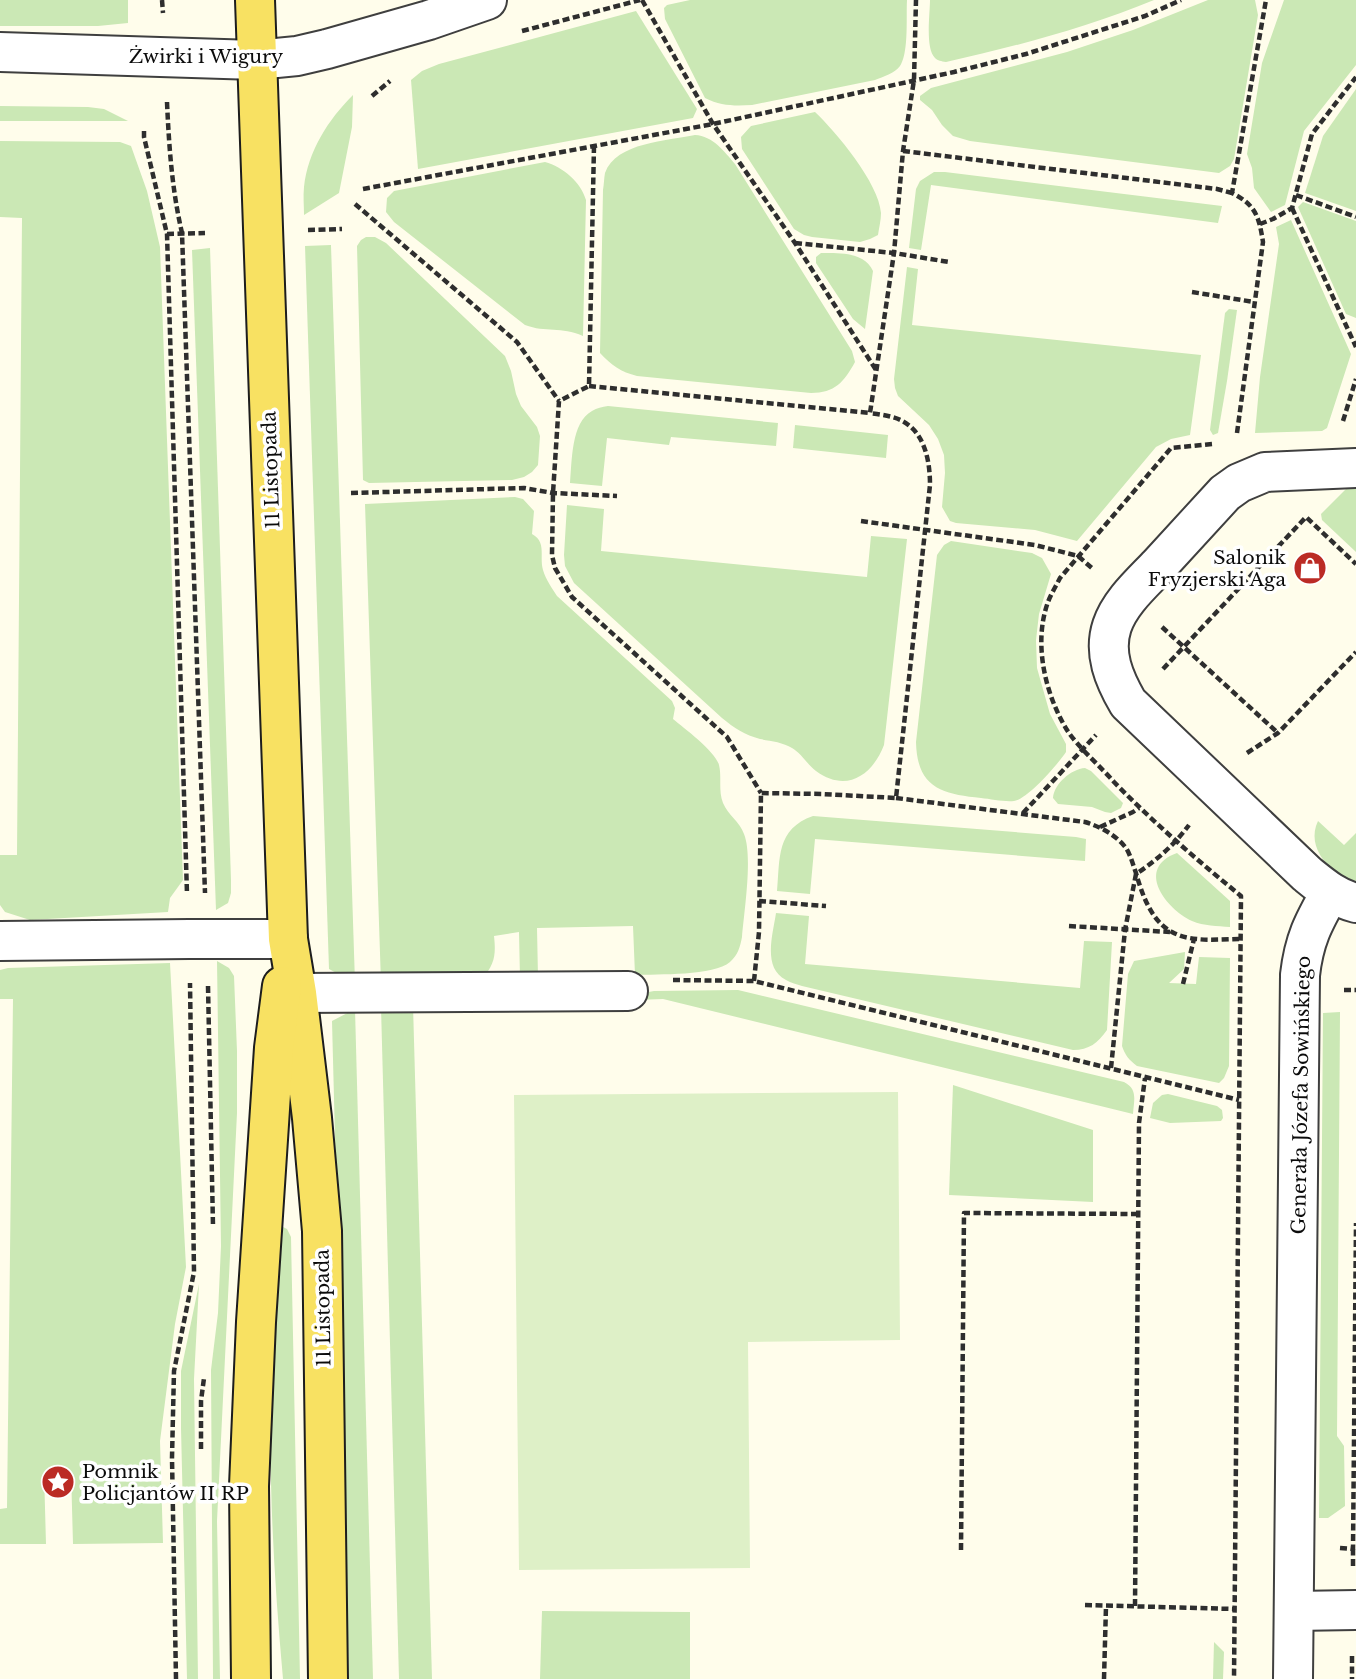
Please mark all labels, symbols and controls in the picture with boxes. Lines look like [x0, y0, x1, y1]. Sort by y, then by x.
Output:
street label: Żwirki i Wigury [129, 45, 283, 68]
street label: 11 Listopada [257, 410, 285, 529]
place label: Salonik Fryzjerski Aga [1148, 546, 1286, 591]
shop icon: Salonik Fryzjerski Aga [1291, 549, 1329, 587]
street label: Generała Józefa Sowińskiego [1287, 955, 1315, 1235]
street label: 11 Listopada [310, 1248, 336, 1367]
place label: Pomnik Policjantów II RP [82, 1460, 249, 1505]
place icon: Pomnik Policjantów II RP [39, 1463, 77, 1501]

